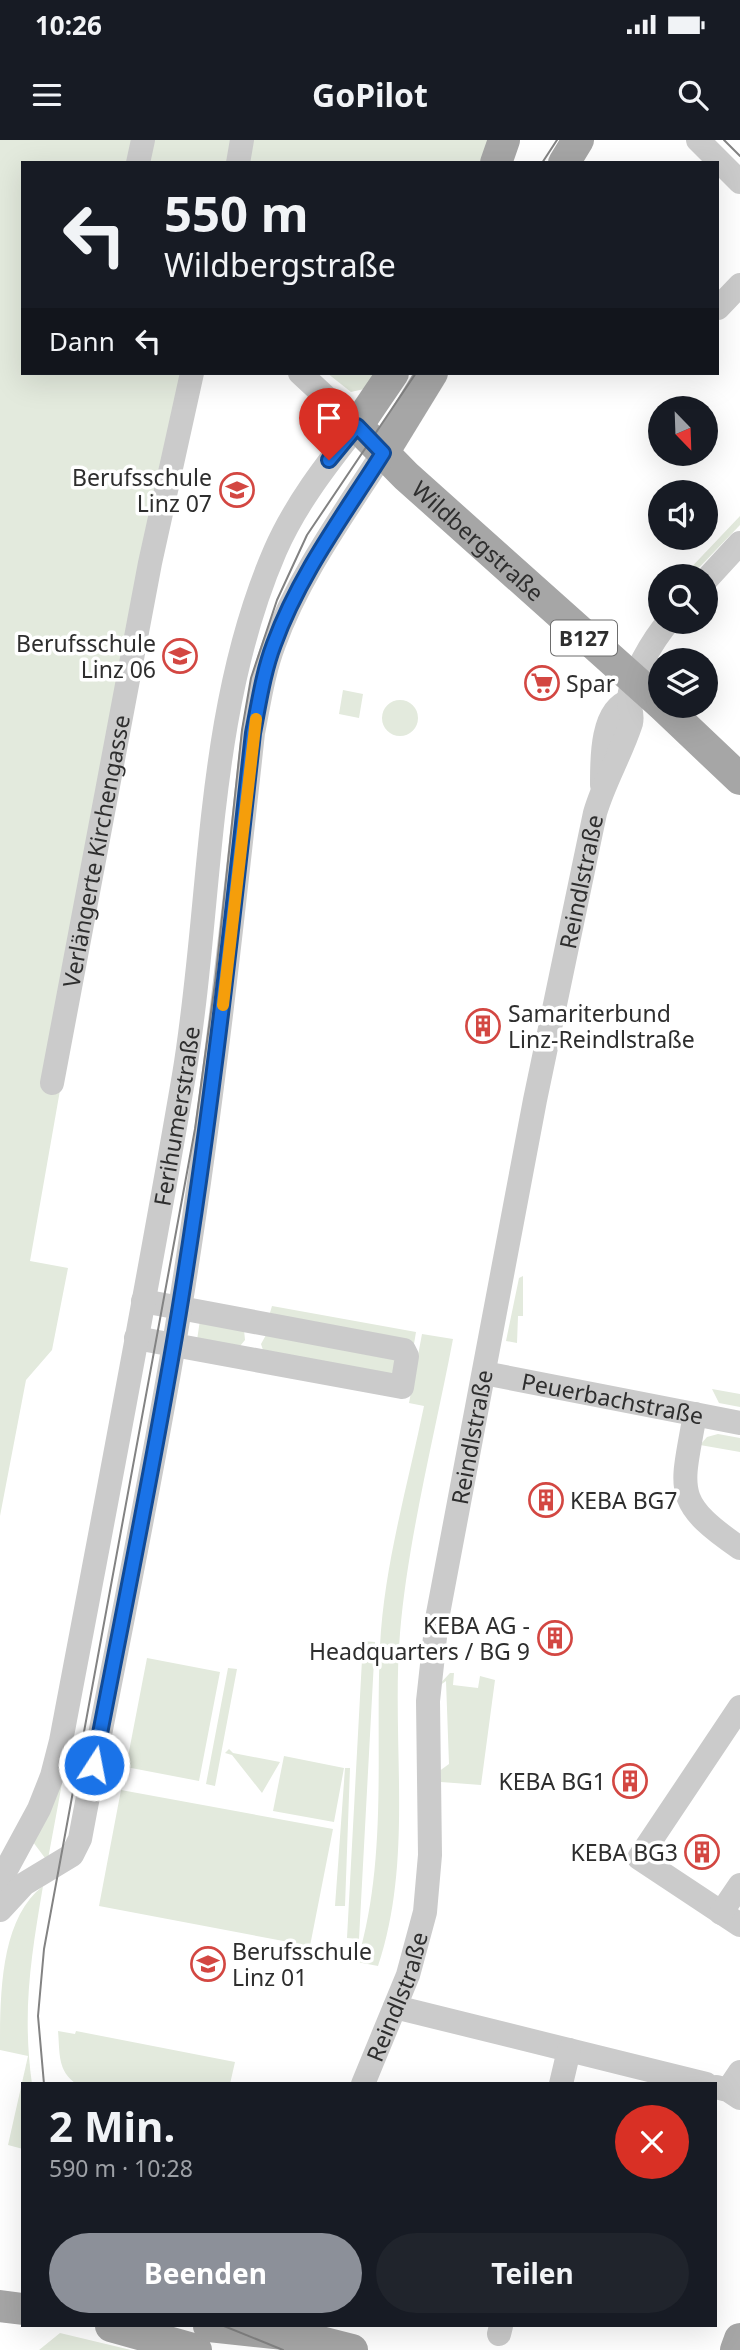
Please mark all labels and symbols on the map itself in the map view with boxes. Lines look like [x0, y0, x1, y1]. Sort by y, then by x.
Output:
pin [299, 388, 359, 460]
north arrow [648, 396, 718, 466]
place label: Berufsschule Linz 07 [72, 461, 212, 519]
school or university icon: Berufsschule Linz 07 [218, 471, 256, 509]
street label: Wildbergstraße [405, 473, 551, 608]
road number: B127 [551, 620, 617, 656]
place label: Berufsschule Linz 06 [16, 627, 156, 685]
school or university icon: Berufsschule Linz 06 [161, 637, 199, 675]
supermarket icon: Spar [523, 664, 561, 702]
place label: Spar [566, 667, 616, 699]
street label: Verlängerte Kirchengasse [54, 712, 137, 990]
street label: Reindlstraße [551, 812, 610, 952]
place label: Samariterbund Linz-Reindlstraße [508, 997, 695, 1055]
building icon: Samariterbund Linz-Reindlstraße [464, 1007, 502, 1045]
street label: Ferihumerstraße [145, 1024, 207, 1208]
street label: Peuerbachstraße [519, 1365, 706, 1432]
street label: Reindlstraße [443, 1367, 500, 1507]
building icon: KEBA BG7 [527, 1481, 565, 1519]
place label: KEBA BG7 [570, 1484, 678, 1516]
place label: KEBA AG - Headquarters / BG 9 [309, 1609, 530, 1667]
building icon: KEBA AG - Headquarters / BG 9 [536, 1619, 574, 1657]
position arrow [57, 1728, 131, 1802]
building icon: KEBA BG1 [611, 1762, 649, 1800]
place label: KEBA BG1 [498, 1765, 606, 1797]
building icon: KEBA BG3 [683, 1833, 721, 1871]
place label: KEBA BG3 [570, 1836, 678, 1868]
street label: Reindlstraße [358, 1928, 435, 2066]
place label: Berufsschule Linz 01 [232, 1935, 372, 1993]
school or university icon: Berufsschule Linz 01 [189, 1945, 227, 1983]

